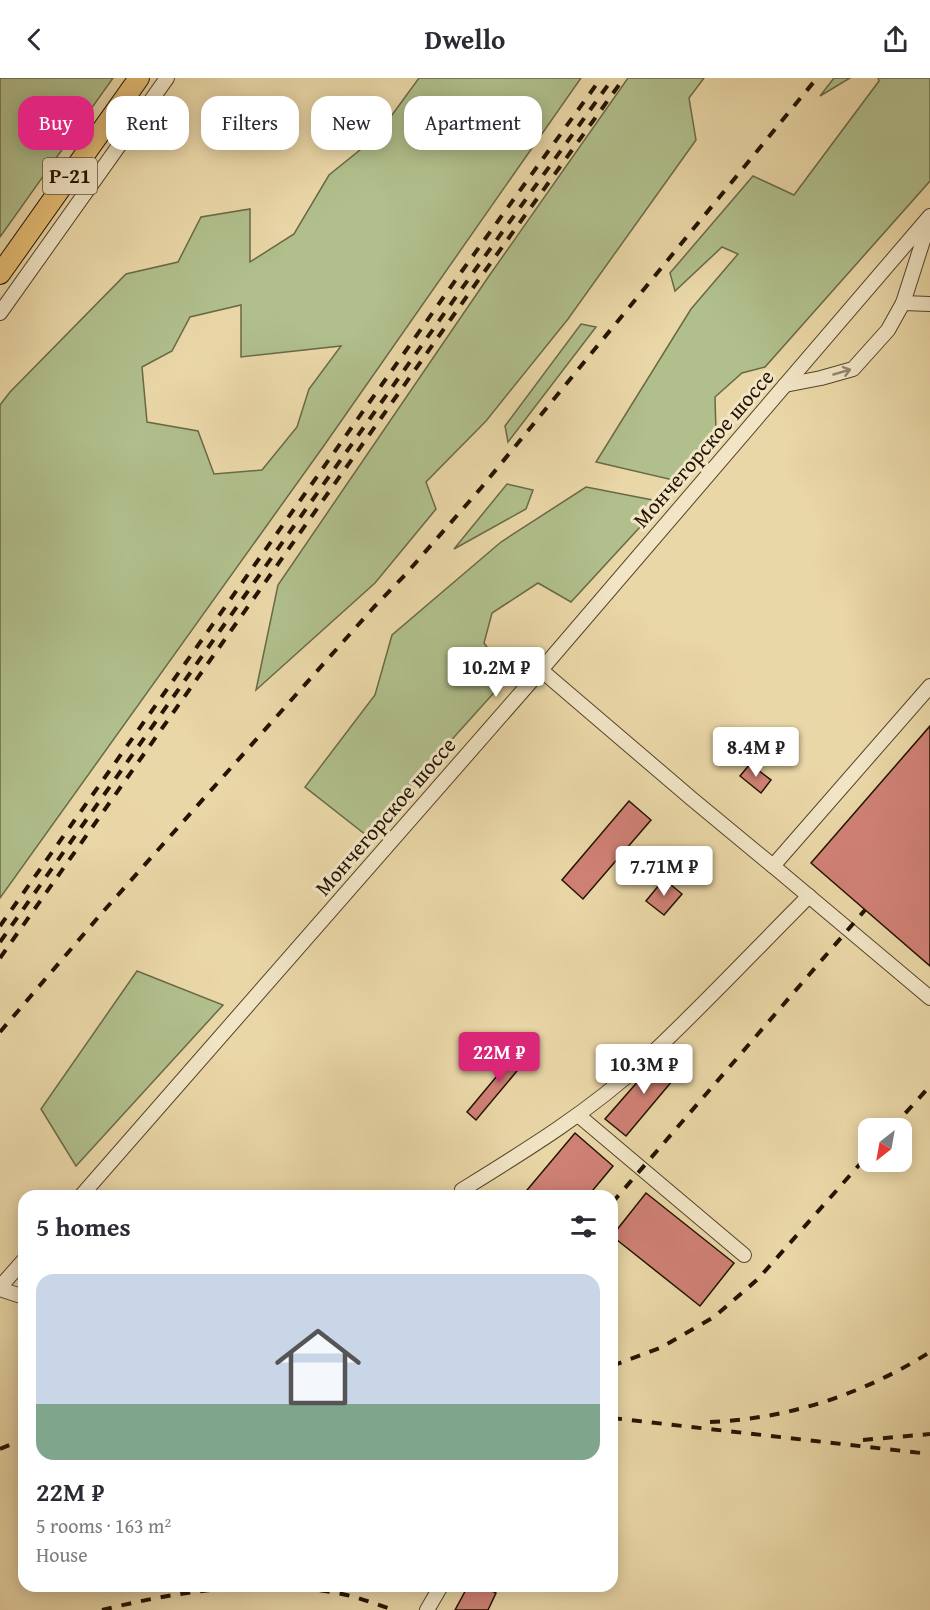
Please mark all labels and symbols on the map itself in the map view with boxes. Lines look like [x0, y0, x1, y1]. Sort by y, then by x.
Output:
road number: Р-21 [43, 158, 97, 194]
street label: Мончегорское шоссе [625, 362, 781, 534]
one-way arrow [832, 366, 851, 377]
pin: 10.2M ₽ [441, 647, 551, 698]
pin: 8.4M ₽ [707, 727, 805, 778]
street label: Мончегорское шоссе [307, 730, 463, 902]
pin: 7.71M ₽ [609, 846, 719, 897]
pin: 22M ₽ [457, 1032, 541, 1083]
pin: 10.3M ₽ [589, 1044, 699, 1095]
north arrow [858, 1118, 912, 1172]

